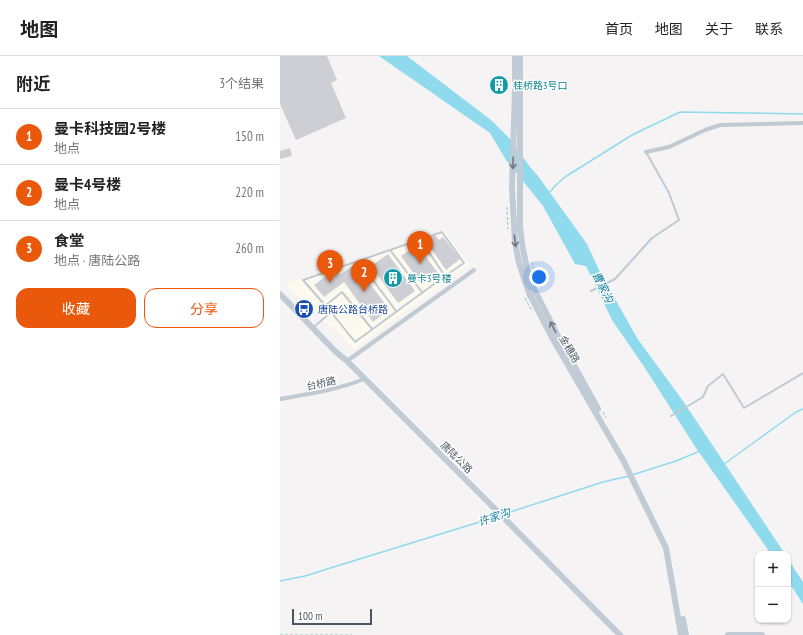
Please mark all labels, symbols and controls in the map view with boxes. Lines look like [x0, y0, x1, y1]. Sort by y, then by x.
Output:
text: 地图 [20, 17, 58, 41]
text: 首页 [605, 20, 633, 38]
text: 地图 [655, 20, 683, 38]
text: 关于 [705, 20, 733, 38]
text: 联系 [755, 20, 783, 38]
text: 附近 [16, 73, 50, 95]
building icon: 桂桥路3号口 [488, 74, 510, 96]
text: 3个结果 [219, 75, 264, 92]
place label: 桂桥路3号口 [513, 79, 568, 92]
text: 曼卡科技园2号楼 [54, 119, 166, 138]
text: 1 [26, 128, 32, 145]
text: 150 m [235, 128, 264, 145]
text: 地点 [54, 140, 80, 157]
one-way arrow [509, 156, 517, 169]
text: 曼卡4号楼 [54, 175, 121, 194]
text: 2 [26, 184, 32, 201]
text: 220 m [235, 184, 264, 201]
text: 地点 [54, 196, 80, 213]
text: 食堂 [54, 231, 84, 250]
pin: 1 [407, 231, 433, 264]
one-way arrow [512, 234, 519, 247]
text: 3 [26, 240, 32, 257]
text: 260 m [235, 240, 264, 257]
pin: 3 [317, 250, 343, 283]
text: 地点 · 唐陆公路 [54, 252, 140, 269]
pin: 2 [351, 259, 377, 292]
building icon: 曼卡3号楼 [382, 267, 404, 289]
your location [529, 267, 549, 287]
water label: 曹家沟 [589, 269, 617, 306]
place label: 曼卡3号楼 [407, 272, 452, 285]
button: 收藏 [16, 288, 136, 328]
button: 分享 [144, 288, 264, 328]
bus stop icon: 唐陆公路台桥路 [293, 298, 315, 320]
place label: 唐陆公路台桥路 [318, 303, 388, 316]
one-way arrow [549, 321, 556, 333]
street label: 金穗路 [556, 333, 583, 365]
street label: 台桥路 [305, 374, 337, 393]
street label: 唐陆公路 [438, 439, 475, 476]
water label: 许家沟 [476, 505, 513, 529]
map controls [755, 551, 791, 623]
button: + [755, 551, 791, 587]
button: − [755, 587, 791, 623]
scale bar [292, 607, 372, 626]
text: 100 m [298, 609, 322, 623]

